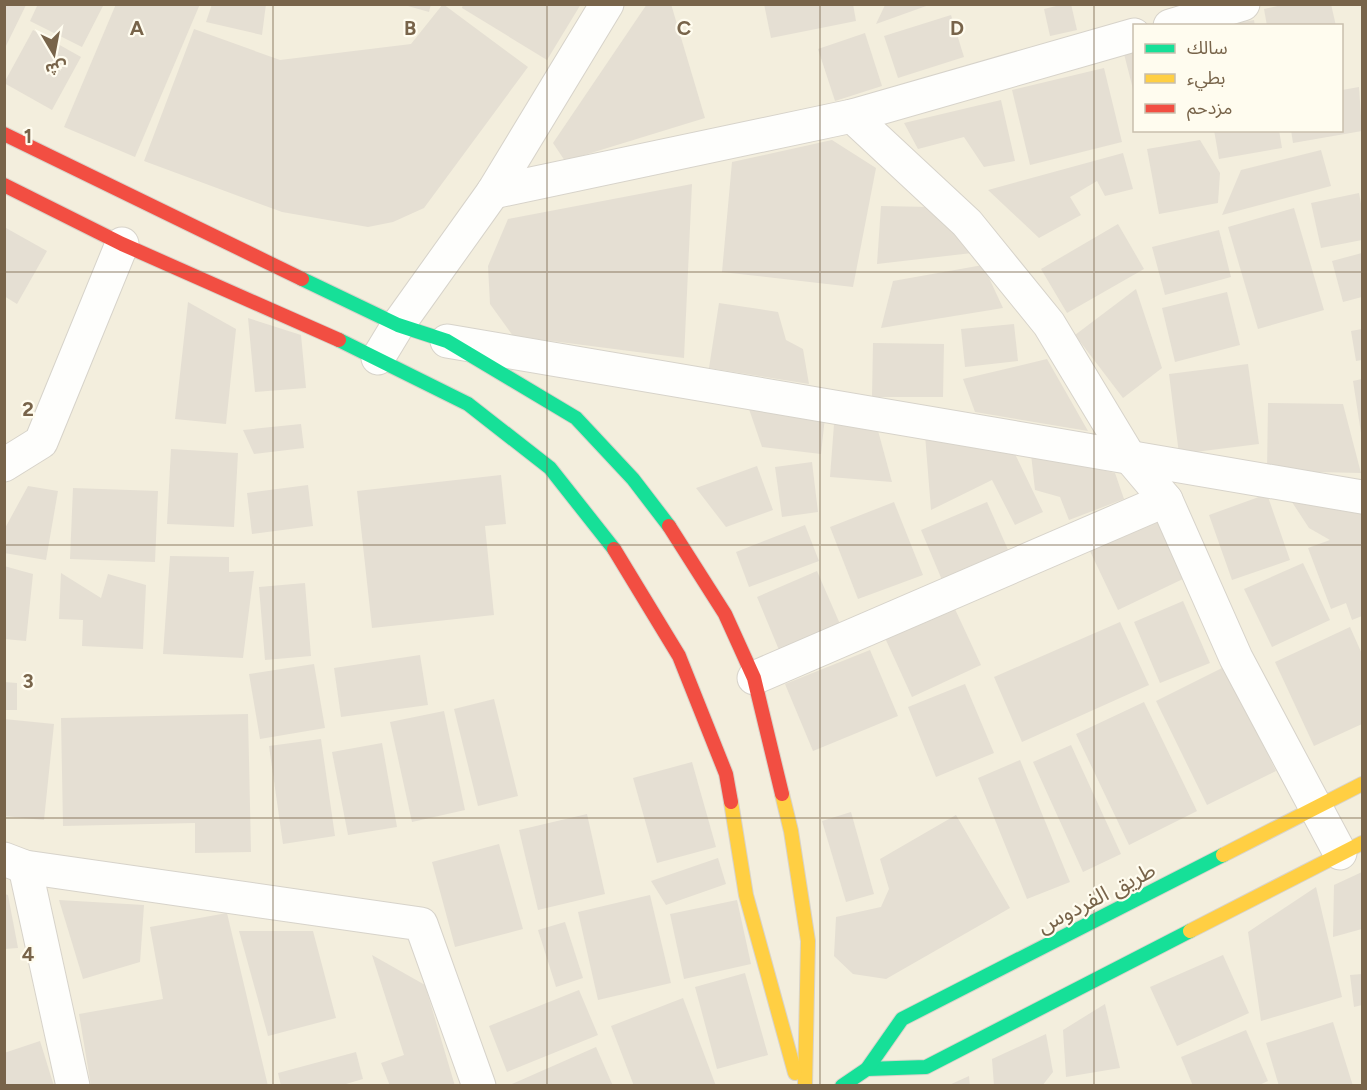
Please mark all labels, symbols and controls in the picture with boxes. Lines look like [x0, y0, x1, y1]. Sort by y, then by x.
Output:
text: A [130, 16, 145, 40]
text: B [404, 16, 416, 40]
text: C [677, 16, 691, 40]
text: D [950, 16, 964, 40]
north arrow [24, 24, 84, 84]
legend [1133, 24, 1343, 132]
text: سالك [1187, 37, 1228, 59]
text: ش [44, 57, 69, 80]
text: بطيء [1187, 67, 1225, 91]
text: مزدحم [1187, 97, 1232, 121]
text: 1 [24, 124, 32, 148]
text: 2 [22, 397, 34, 421]
text: 3 [22, 669, 34, 693]
street label: طريق الفردوس [1032, 856, 1160, 939]
text: 4 [22, 942, 35, 966]

